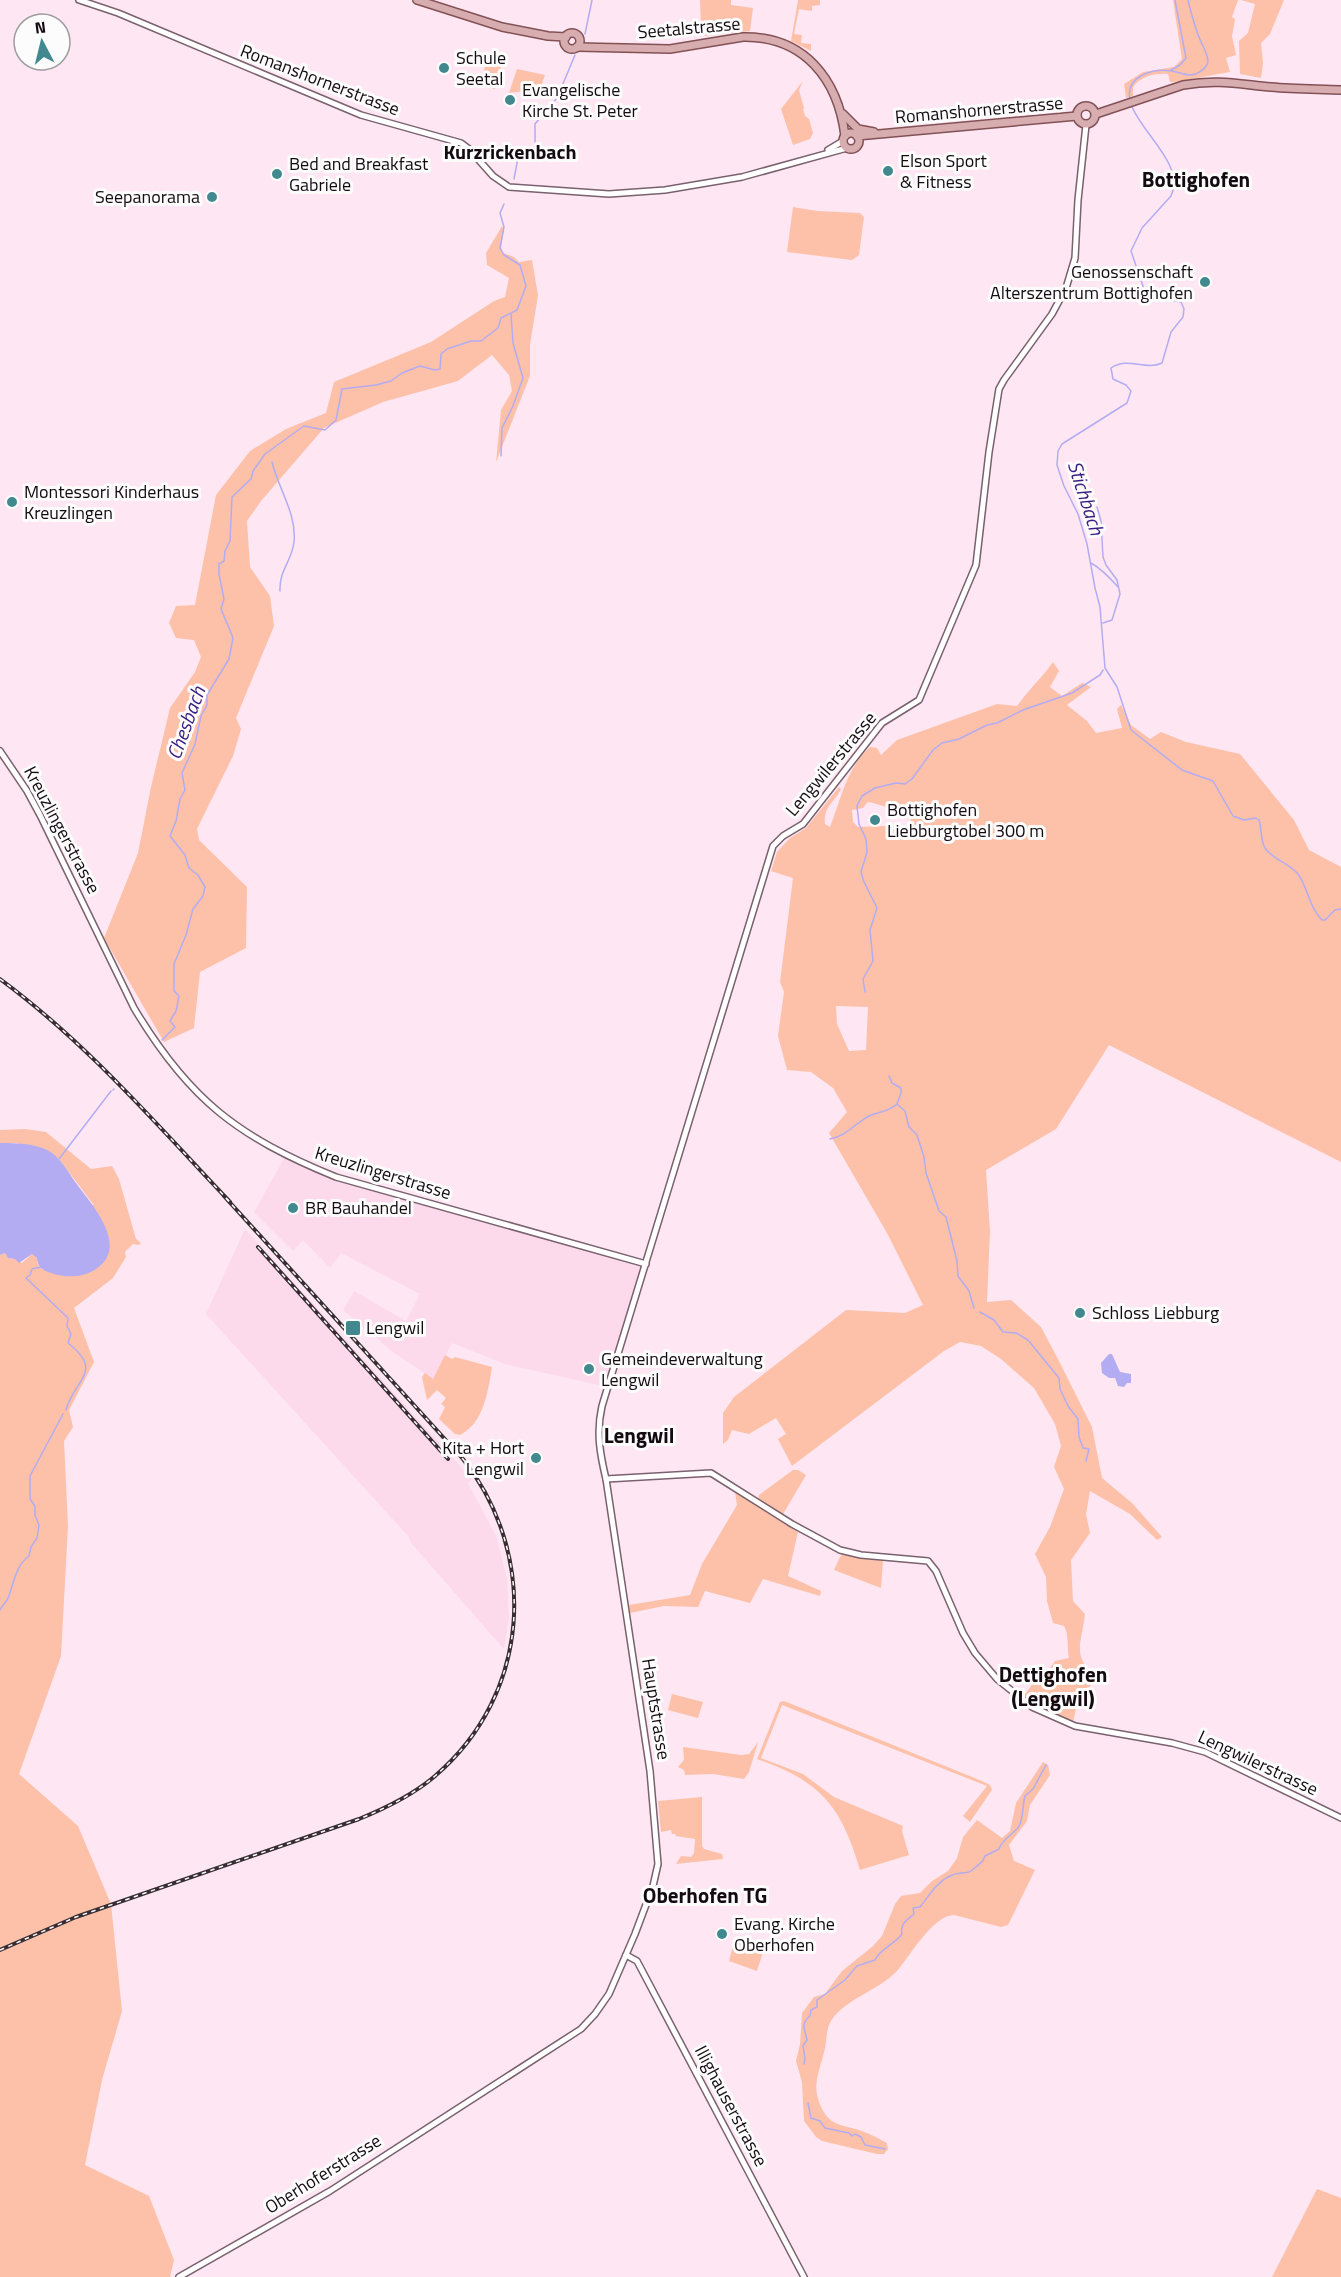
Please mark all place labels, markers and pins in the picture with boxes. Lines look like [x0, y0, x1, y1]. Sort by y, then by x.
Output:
place label: Schule Seetal [456, 44, 506, 92]
marker: Schule Seetal [437, 61, 451, 75]
place label: Evangelische Kirche St. Peter [522, 76, 638, 124]
marker: Evangelische Kirche St. Peter [503, 93, 517, 107]
place label: Elson Sport & Fitness [900, 147, 988, 195]
place label: Bed and Breakfast Gabriele [289, 150, 429, 198]
marker: Elson Sport & Fitness [881, 164, 895, 178]
marker: Bed and Breakfast Gabriele [270, 167, 284, 181]
place label: Seepanorama [95, 183, 200, 210]
marker: Seepanorama [205, 190, 219, 204]
place label: Genossenschaft Alterszentrum Bottighofen [990, 258, 1194, 306]
marker: Genossenschaft Alterszentrum Bottighofen [1198, 275, 1212, 289]
place label: Montessori Kinderhaus Kreuzlingen [24, 478, 199, 526]
marker: Montessori Kinderhaus Kreuzlingen [5, 495, 19, 509]
place label: Bottighofen Liebburgtobel 300 m [887, 796, 1044, 844]
marker: Bottighofen Liebburgtobel 300 m [868, 813, 882, 827]
place label: BR Bauhandel [305, 1194, 412, 1221]
marker: BR Bauhandel [286, 1201, 300, 1215]
place label: Schloss Liebburg [1092, 1299, 1219, 1326]
marker: Schloss Liebburg [1073, 1306, 1087, 1320]
place label: Lengwil [366, 1314, 424, 1341]
marker: Lengwil [344, 1319, 362, 1337]
place label: Gemeindeverwaltung Lengwil [601, 1345, 763, 1393]
marker: Gemeindeverwaltung Lengwil [582, 1362, 596, 1376]
place label: Kita + Hort Lengwil [442, 1434, 525, 1482]
marker: Kita + Hort Lengwil [529, 1451, 543, 1465]
place label: Evang. Kirche Oberhofen [734, 1910, 835, 1958]
marker: Evang. Kirche Oberhofen [715, 1927, 729, 1941]

